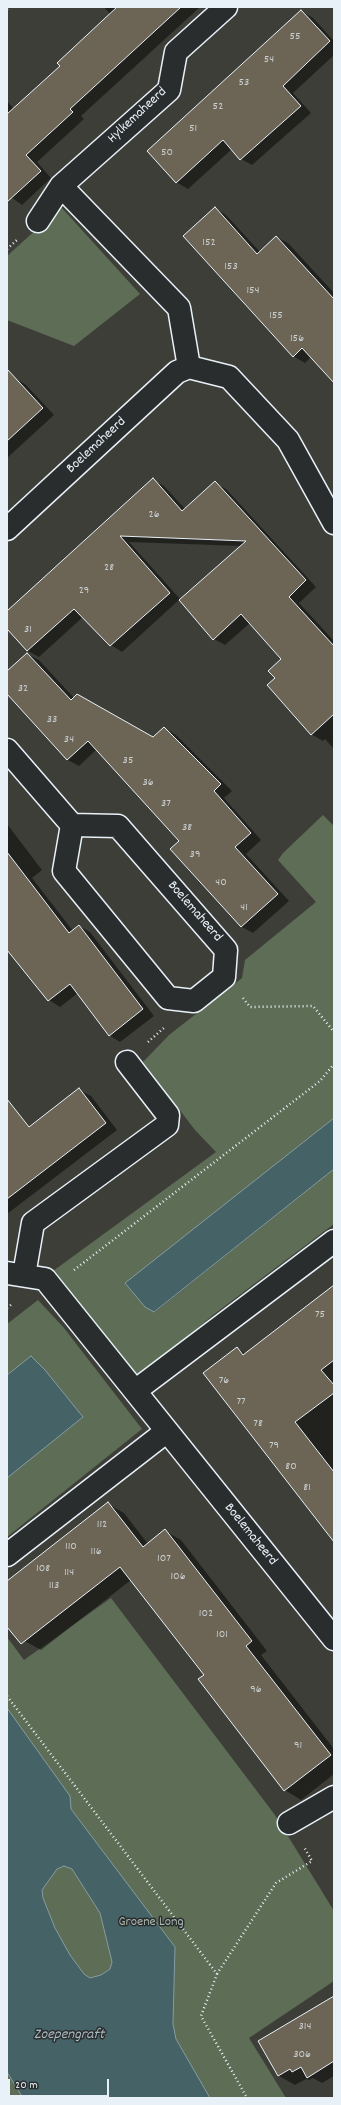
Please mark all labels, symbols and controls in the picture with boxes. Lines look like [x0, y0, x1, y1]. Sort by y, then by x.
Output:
house number: 55 [289, 30, 301, 44]
house number: 54 [264, 53, 274, 67]
house number: 53 [239, 76, 249, 90]
street label: Hylkemaheerd [105, 84, 171, 148]
house number: 52 [213, 100, 223, 114]
house number: 51 [189, 122, 197, 136]
house number: 50 [161, 146, 173, 160]
house number: 152 [202, 236, 216, 250]
house number: 153 [224, 260, 238, 274]
house number: 154 [246, 284, 260, 298]
house number: 155 [269, 309, 283, 323]
house number: 156 [290, 332, 304, 346]
street label: Boelemaheerd [64, 414, 130, 478]
house number: 26 [148, 508, 160, 522]
house number: 28 [104, 561, 114, 575]
house number: 29 [79, 584, 89, 598]
house number: 31 [24, 623, 32, 637]
house number: 32 [18, 682, 28, 696]
house number: 33 [47, 713, 57, 727]
house number: 34 [64, 733, 74, 747]
house number: 35 [123, 754, 133, 768]
house number: 36 [142, 776, 154, 790]
house number: 37 [161, 797, 171, 811]
house number: 38 [182, 821, 192, 835]
house number: 39 [190, 848, 200, 862]
house number: 40 [215, 876, 227, 890]
street label: Boelemaheerd [163, 878, 225, 946]
house number: 41 [240, 901, 248, 915]
house number: 75 [315, 1308, 325, 1322]
house number: 76 [219, 1374, 229, 1388]
house number: 77 [236, 1395, 246, 1409]
house number: 78 [253, 1417, 263, 1431]
house number: 79 [269, 1439, 279, 1453]
house number: 80 [285, 1460, 297, 1474]
house number: 81 [303, 1481, 311, 1495]
street label: Boelemaheerd [220, 1500, 280, 1570]
house number: 112 [97, 1518, 107, 1532]
house number: 110 [65, 1540, 77, 1554]
house number: 116 [90, 1545, 102, 1559]
house number: 107 [157, 1552, 171, 1566]
house number: 108 [36, 1562, 50, 1576]
house number: 114 [64, 1566, 74, 1580]
house number: 106 [170, 1570, 186, 1584]
house number: 113 [49, 1579, 59, 1593]
house number: 102 [199, 1607, 213, 1621]
house number: 101 [216, 1628, 228, 1642]
house number: 96 [250, 1683, 262, 1697]
house number: 91 [294, 1739, 302, 1753]
park label: Groene Long [118, 1915, 184, 1931]
house number: 314 [299, 2020, 311, 2034]
water label: Zoepengraft [34, 2027, 104, 2045]
house number: 306 [293, 2048, 311, 2062]
scale bar [10, 2071, 111, 2097]
text: 20 m [15, 2077, 38, 2094]

